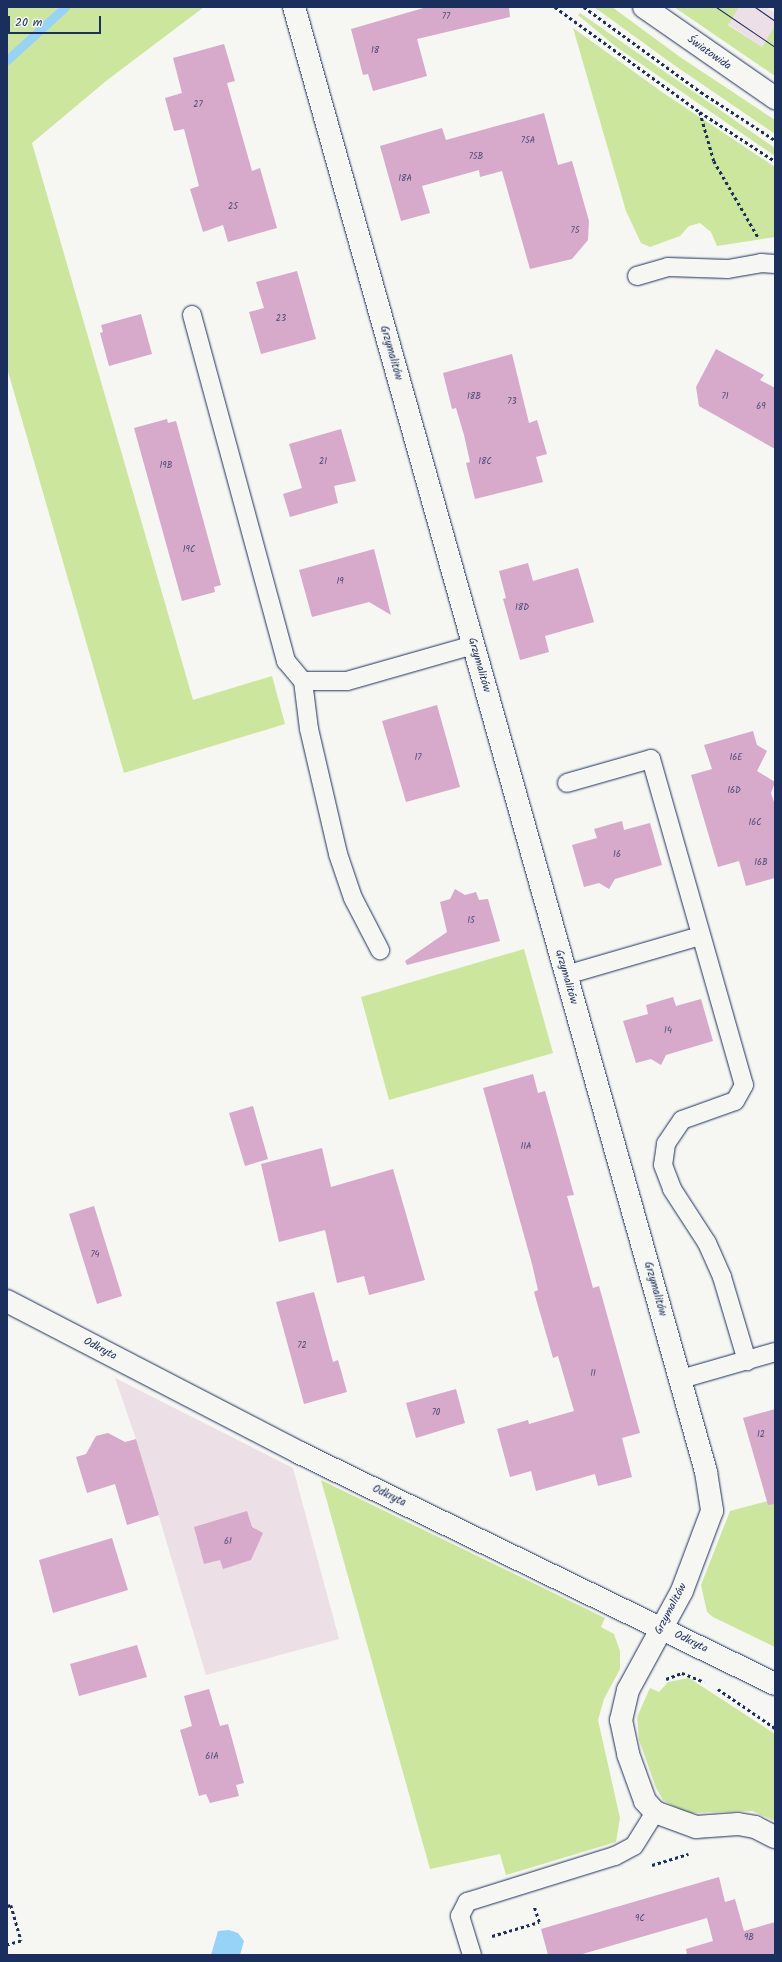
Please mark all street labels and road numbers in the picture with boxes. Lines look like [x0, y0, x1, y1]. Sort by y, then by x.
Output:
street label: Światowida [684, 33, 734, 73]
street label: Grzymalitów [377, 324, 405, 382]
street label: Grzymalitów [465, 636, 493, 694]
street label: Grzymalitów [552, 948, 580, 1006]
street label: Grzymalitów [641, 1260, 669, 1318]
street label: Odkryta [81, 1335, 119, 1363]
street label: Odkryta [370, 1482, 408, 1510]
street label: Grzymalitów [652, 1581, 690, 1637]
street label: Odkryta [672, 1628, 710, 1656]

